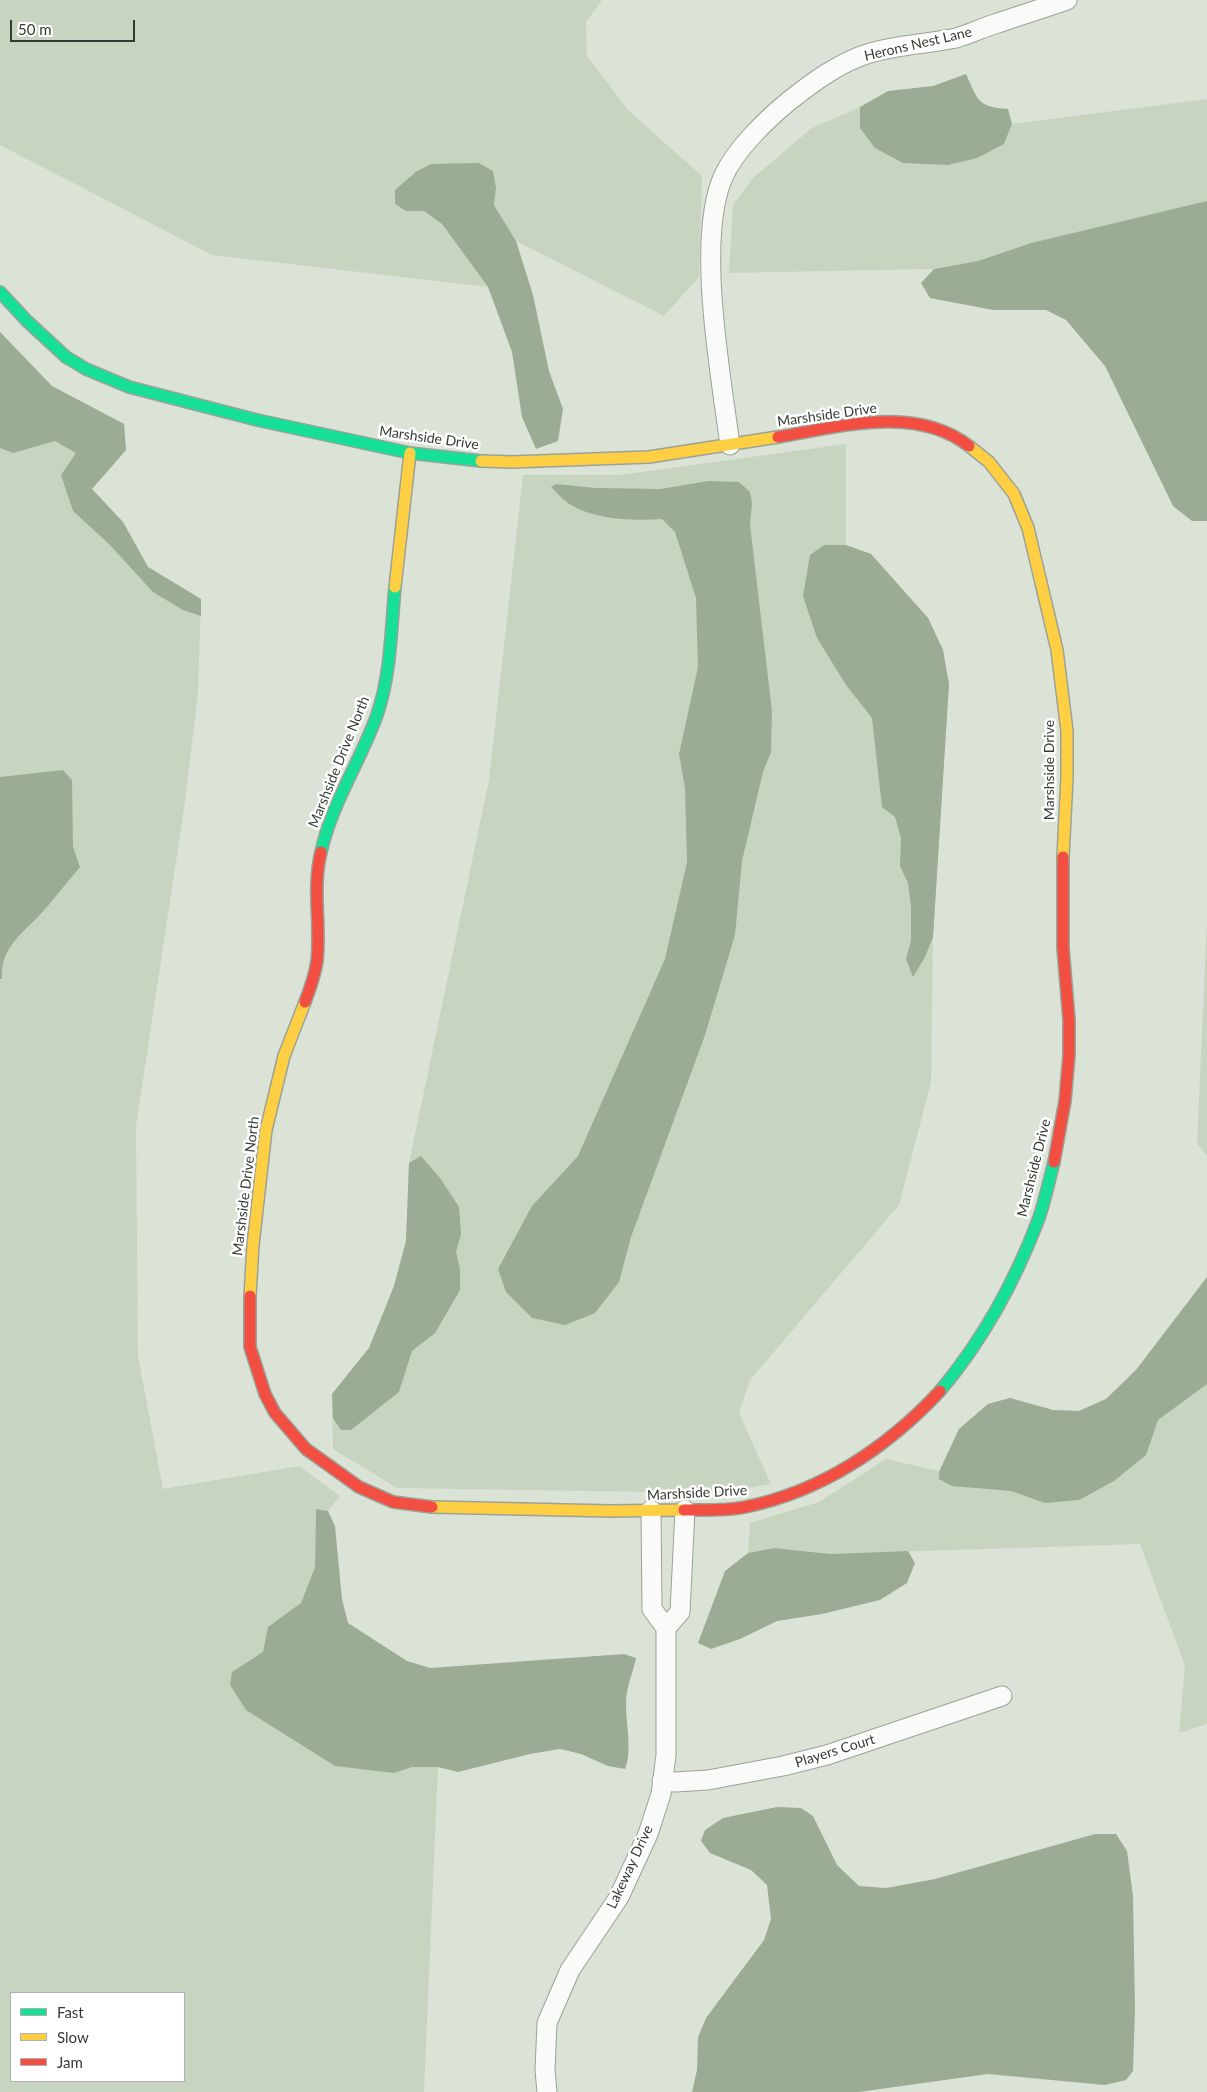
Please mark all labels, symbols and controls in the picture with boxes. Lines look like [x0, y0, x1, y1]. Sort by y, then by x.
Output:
scale bar [12, 10, 138, 42]
text: 50 m [18, 20, 52, 38]
street label: Herons Nest Lane [863, 23, 973, 65]
street label: Marshside Drive [776, 400, 878, 430]
street label: Marshside Drive [378, 423, 480, 453]
street label: Marshside Drive North [305, 694, 373, 830]
street label: Marshside Drive [1041, 720, 1057, 820]
street label: Marshside Drive North [229, 1115, 263, 1257]
street label: Marshside Drive [1014, 1117, 1054, 1219]
street label: Marshside Drive [646, 1482, 748, 1504]
street label: Players Court [793, 1731, 877, 1771]
street label: Lakeway Drive [603, 1823, 657, 1911]
legend [10, 1992, 185, 2082]
text: Fast [57, 2003, 84, 2021]
text: Slow [57, 2028, 89, 2046]
text: Jam [57, 2053, 83, 2071]

